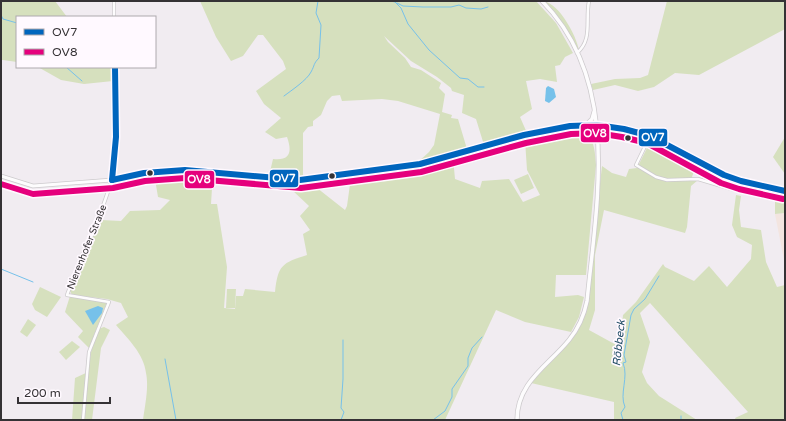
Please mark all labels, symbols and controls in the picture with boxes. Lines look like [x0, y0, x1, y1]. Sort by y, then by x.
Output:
legend [16, 16, 156, 68]
text: OV7 [52, 25, 77, 39]
text: OV8 [52, 45, 77, 59]
line badge: OV8 [580, 123, 610, 143]
text: OV8 [583, 127, 607, 140]
line badge: OV7 [638, 128, 668, 147]
text: OV7 [641, 131, 665, 144]
unlabelled marker [623, 133, 633, 143]
unlabelled marker [145, 168, 155, 178]
line badge: OV7 [269, 169, 299, 188]
line badge: OV8 [184, 170, 215, 189]
unlabelled marker [327, 171, 337, 181]
text: OV7 [272, 172, 296, 185]
text: OV8 [187, 173, 211, 186]
street label: Nierenhofer Straße [65, 203, 110, 291]
water label: Röbbeck [610, 318, 628, 367]
scale bar [18, 379, 110, 405]
text: 200 m [24, 386, 61, 400]

